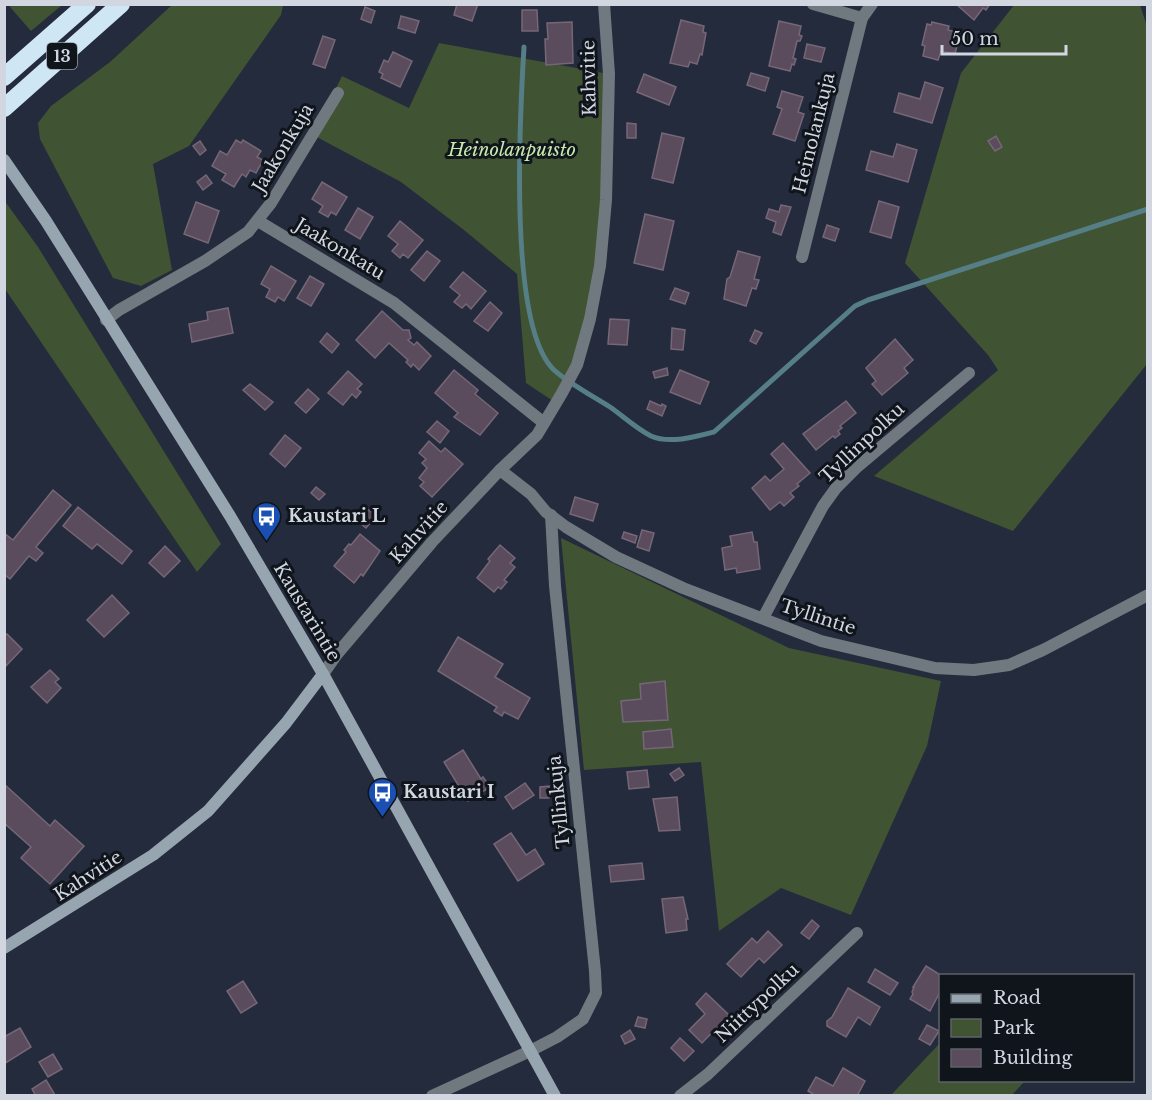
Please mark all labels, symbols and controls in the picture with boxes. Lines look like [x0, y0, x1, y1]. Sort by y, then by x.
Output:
scale bar [942, 18, 1066, 56]
text: 50 m [951, 28, 999, 50]
street label: Kahvitie [577, 40, 601, 116]
road number: 13 [47, 43, 77, 69]
street label: Heinolankuja [788, 70, 840, 196]
street label: Jaakonkuja [247, 100, 318, 198]
park label: Heinolanpuisto [447, 139, 576, 161]
street label: Jaakonkatu [289, 213, 389, 284]
street label: Tyllinpolku [815, 398, 909, 488]
street label: Kahvitie [385, 496, 453, 568]
bus stop icon: Kaustari L [251, 500, 283, 542]
place label: Kaustari L [288, 505, 386, 527]
street label: Kaustarintie [269, 559, 345, 665]
street label: Tyllintie [777, 594, 859, 640]
street label: Tyllinkuja [543, 754, 575, 850]
bus stop icon: Kaustari I [366, 776, 398, 818]
place label: Kaustari I [403, 781, 495, 803]
street label: Kahvitie [50, 846, 126, 906]
street label: Niittypolku [711, 959, 803, 1047]
legend [939, 974, 1134, 1082]
text: Road [993, 987, 1041, 1009]
text: Park [993, 1017, 1035, 1039]
text: Building [993, 1047, 1072, 1069]

